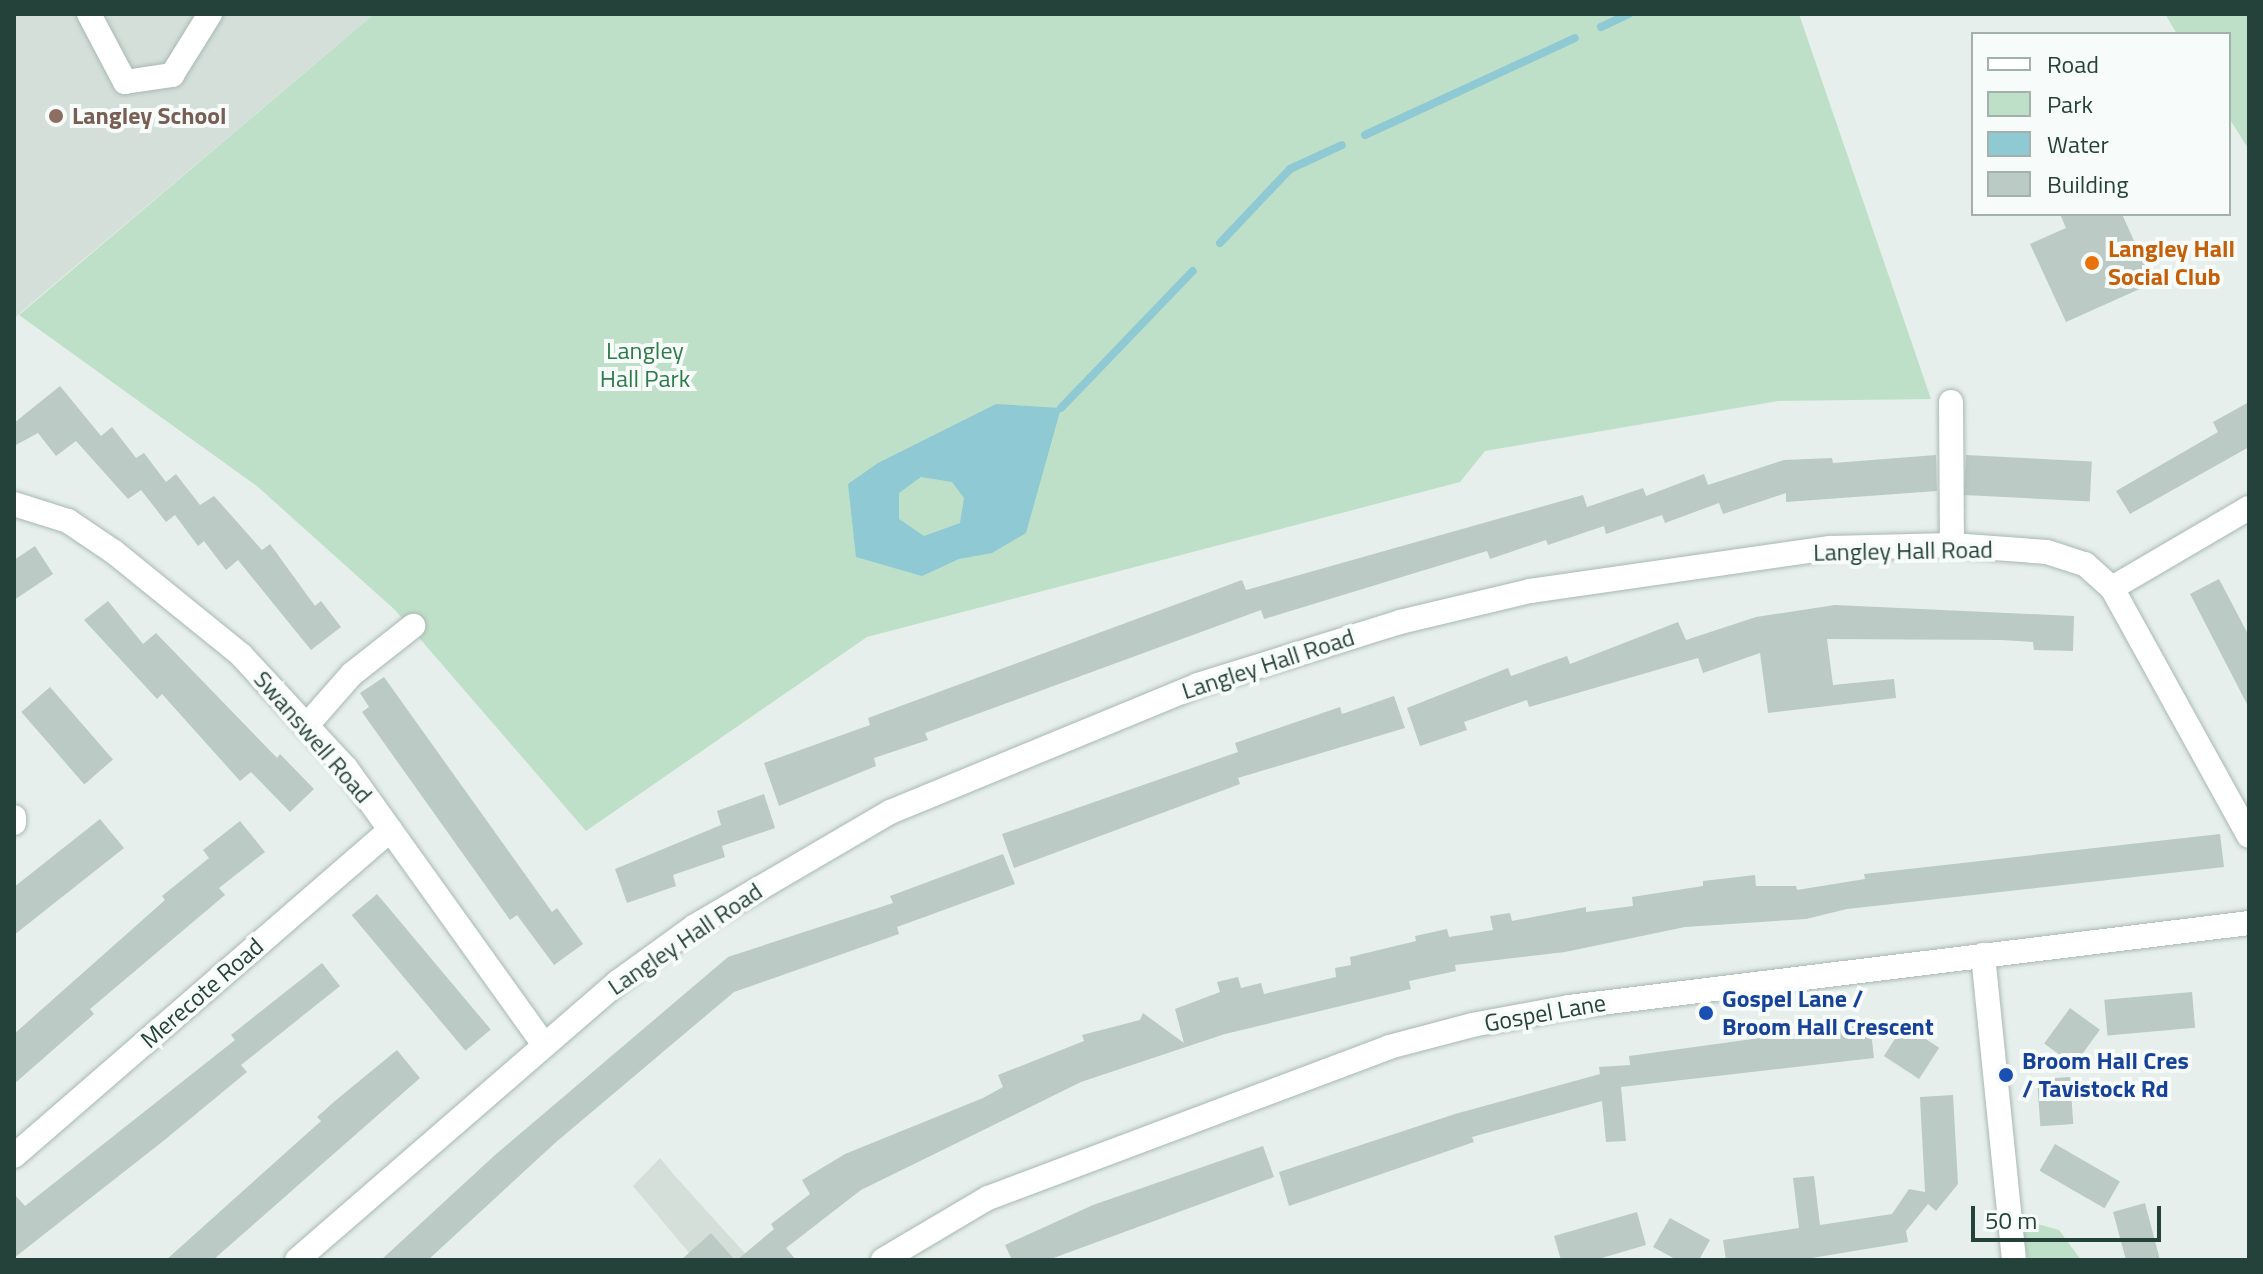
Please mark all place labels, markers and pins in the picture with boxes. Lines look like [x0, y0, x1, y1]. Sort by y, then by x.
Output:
place label: Langley School [72, 102, 227, 130]
marker: Langley School [47, 107, 65, 125]
place label: Langley Hall Social Club [2108, 235, 2235, 291]
marker: Langley Hall Social Club [2083, 254, 2101, 272]
place label: Gospel Lane / Broom Hall Crescent [1722, 985, 1934, 1041]
marker: Gospel Lane / Broom Hall Crescent [1697, 1004, 1715, 1022]
place label: Broom Hall Cres / Tavistock Rd [2022, 1047, 2189, 1103]
marker: Broom Hall Cres / Tavistock Rd [1997, 1066, 2015, 1084]

